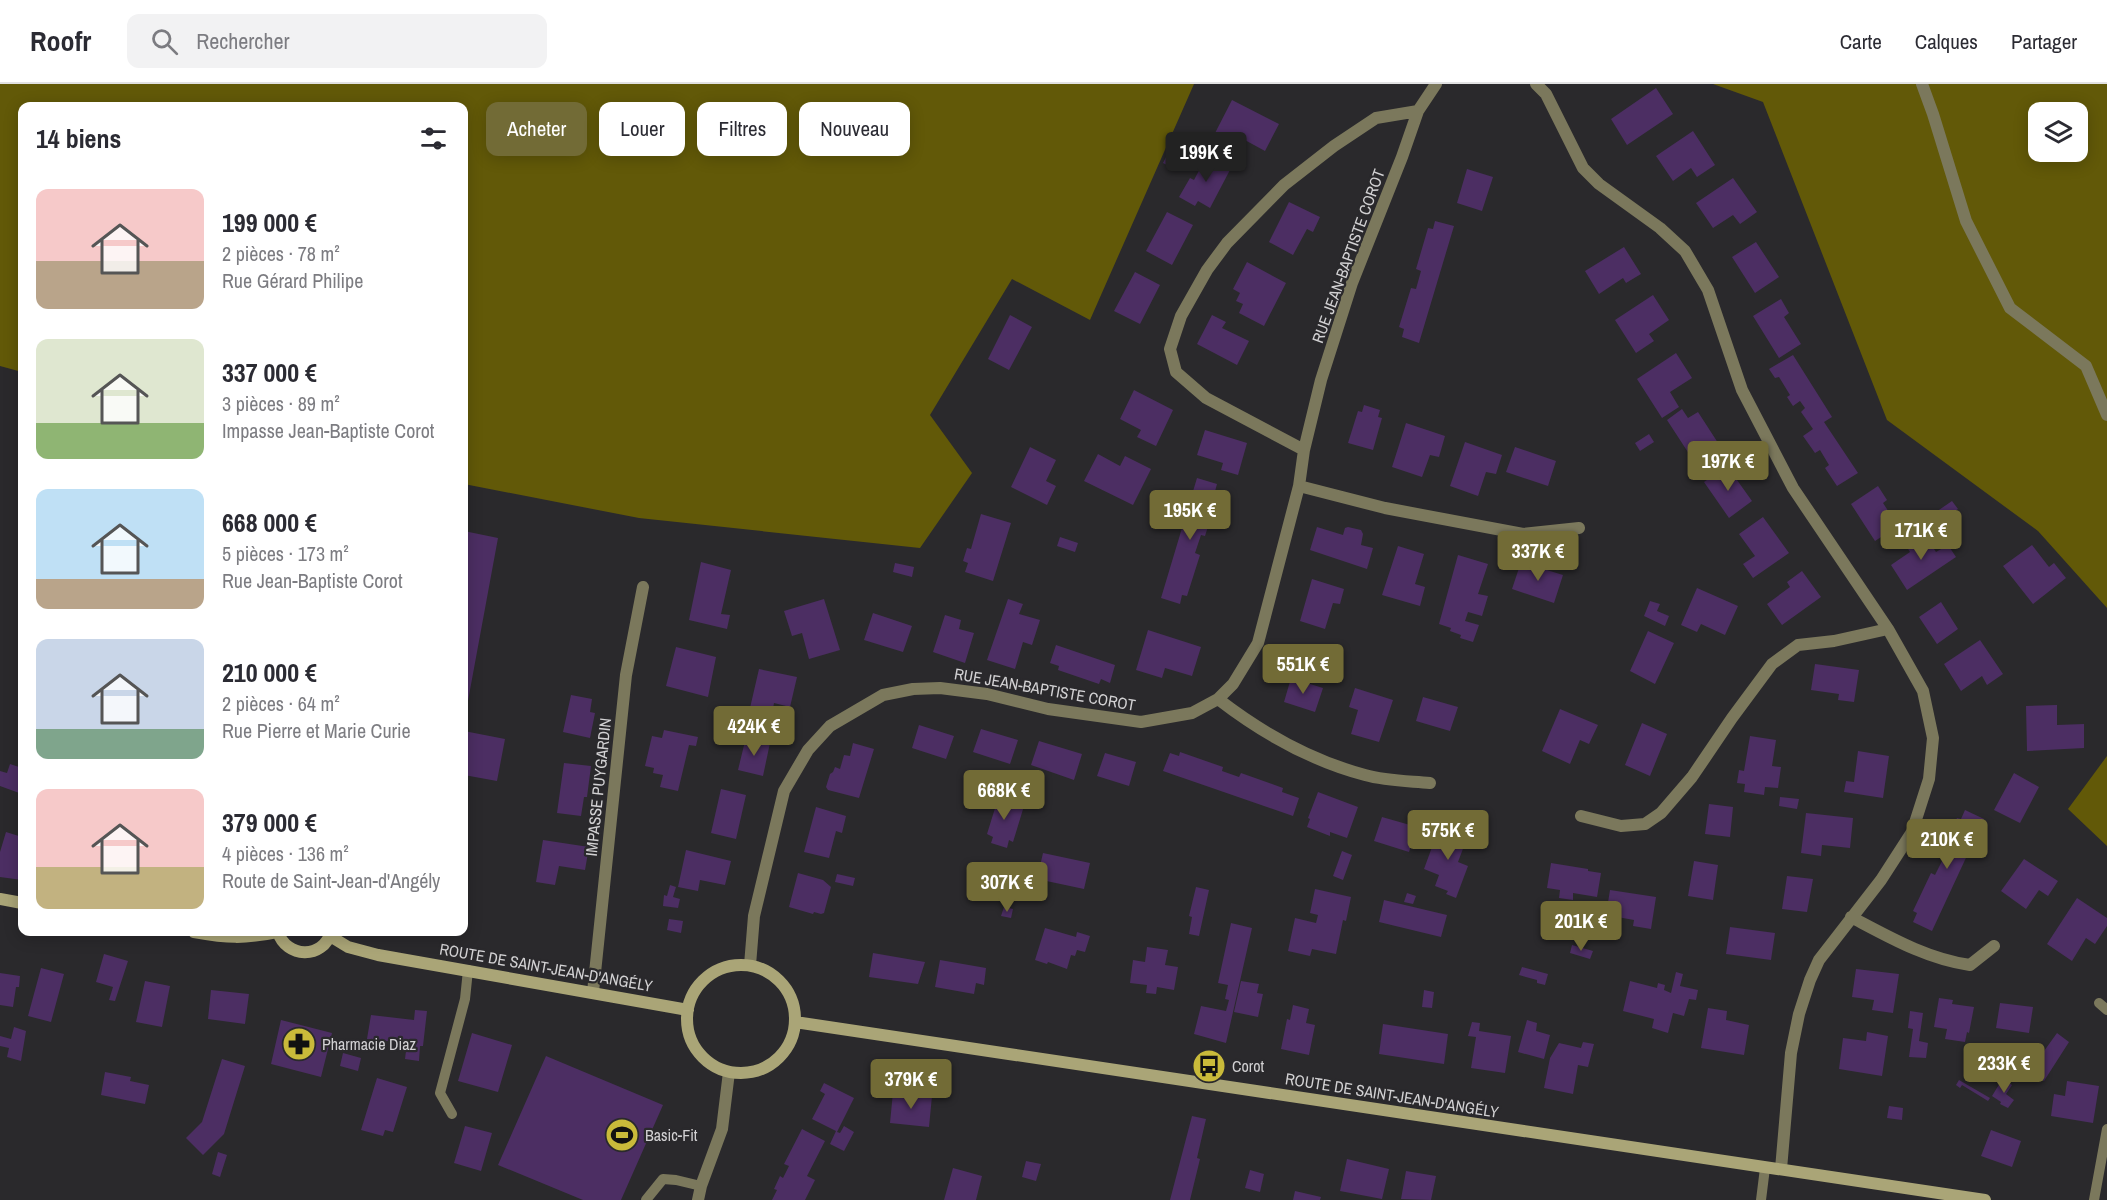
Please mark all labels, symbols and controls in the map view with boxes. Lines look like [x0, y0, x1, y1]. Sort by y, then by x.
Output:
search box [127, 14, 547, 68]
text: Roofr [30, 22, 91, 60]
icon: search [148, 25, 181, 58]
text: Rechercher [196, 26, 289, 56]
text: Carte [1840, 27, 1882, 56]
text: Calques [1915, 27, 1978, 56]
text: Partager [2011, 27, 2077, 56]
chip: Acheter [486, 102, 587, 156]
chip: Louer [599, 102, 685, 156]
chip: Filtres [697, 102, 787, 156]
chip: Nouveau [799, 102, 910, 156]
map controls [2028, 102, 2088, 162]
button: layers [2028, 102, 2088, 162]
text: 14 biens [36, 121, 121, 156]
icon: filters [417, 122, 450, 155]
pin: 199K € [1157, 132, 1255, 183]
text: 199K € [1180, 138, 1232, 165]
street label: RUE JEAN-BAPTISTE COROT [1306, 166, 1390, 346]
text: 199 000 € [222, 205, 317, 240]
icon: home [84, 213, 156, 285]
text: 2 pièces · 78 m² [222, 240, 340, 267]
text: Rue Gérard Philipe [222, 267, 363, 294]
text: 337 000 € [222, 355, 317, 390]
icon: home [84, 363, 156, 435]
text: 3 pièces · 89 m² [222, 390, 340, 417]
text: Impasse Jean-Baptiste Corot [222, 417, 434, 444]
pin: 197K € [1679, 441, 1777, 492]
text: 197K € [1702, 447, 1754, 474]
pin: 195K € [1141, 490, 1239, 541]
text: 195K € [1164, 496, 1216, 523]
text: 668 000 € [222, 505, 317, 540]
pin: 171K € [1872, 510, 1970, 561]
icon: home [84, 513, 156, 585]
text: 171K € [1895, 516, 1947, 543]
pin: 337K € [1489, 531, 1587, 582]
text: 337K € [1512, 537, 1564, 564]
text: 5 pièces · 173 m² [222, 540, 349, 567]
text: Rue Jean-Baptiste Corot [222, 567, 403, 594]
pin: 551K € [1254, 644, 1352, 695]
text: 551K € [1277, 650, 1329, 677]
text: 210 000 € [222, 655, 317, 690]
street label: RUE JEAN-BAPTISTE COROT [953, 662, 1137, 716]
icon: home [84, 663, 156, 735]
text: 2 pièces · 64 m² [222, 690, 340, 717]
pin: 424K € [705, 706, 803, 757]
text: 424K € [728, 712, 780, 739]
text: Rue Pierre et Marie Curie [222, 717, 411, 744]
street label: IMPASSE PUYGARDIN [580, 717, 616, 857]
pin: 668K € [955, 770, 1053, 821]
text: 668K € [978, 776, 1030, 803]
text: 379 000 € [222, 805, 317, 840]
pin: 575K € [1399, 810, 1497, 861]
icon: home [84, 813, 156, 885]
text: 575K € [1422, 816, 1474, 843]
pin: 210K € [1898, 819, 1996, 870]
text: 210K € [1921, 825, 1973, 852]
text: 4 pièces · 136 m² [222, 840, 349, 867]
pin: 307K € [958, 862, 1056, 913]
text: Route de Saint-Jean-d'Angély [222, 867, 440, 894]
text: 307K € [981, 868, 1033, 895]
pin: 201K € [1532, 901, 1630, 952]
text: 201K € [1555, 907, 1607, 934]
street label: ROUTE DE SAINT-JEAN-D'ANGÉLY [438, 937, 654, 997]
pharmacy icon: Pharmacie Diaz [281, 1026, 317, 1062]
place label: Pharmacie Diaz [322, 1033, 417, 1055]
pin: 233K € [1955, 1043, 2053, 1094]
bus stop icon: Corot [1191, 1048, 1227, 1084]
text: 233K € [1978, 1049, 2030, 1076]
place label: Corot [1232, 1055, 1264, 1077]
pin: 379K € [862, 1059, 960, 1110]
text: 379K € [885, 1065, 937, 1092]
street label: ROUTE DE SAINT-JEAN-D'ANGÉLY [1284, 1067, 1501, 1123]
sports icon: Basic-Fit [604, 1117, 640, 1153]
place label: Basic-Fit [645, 1124, 698, 1146]

